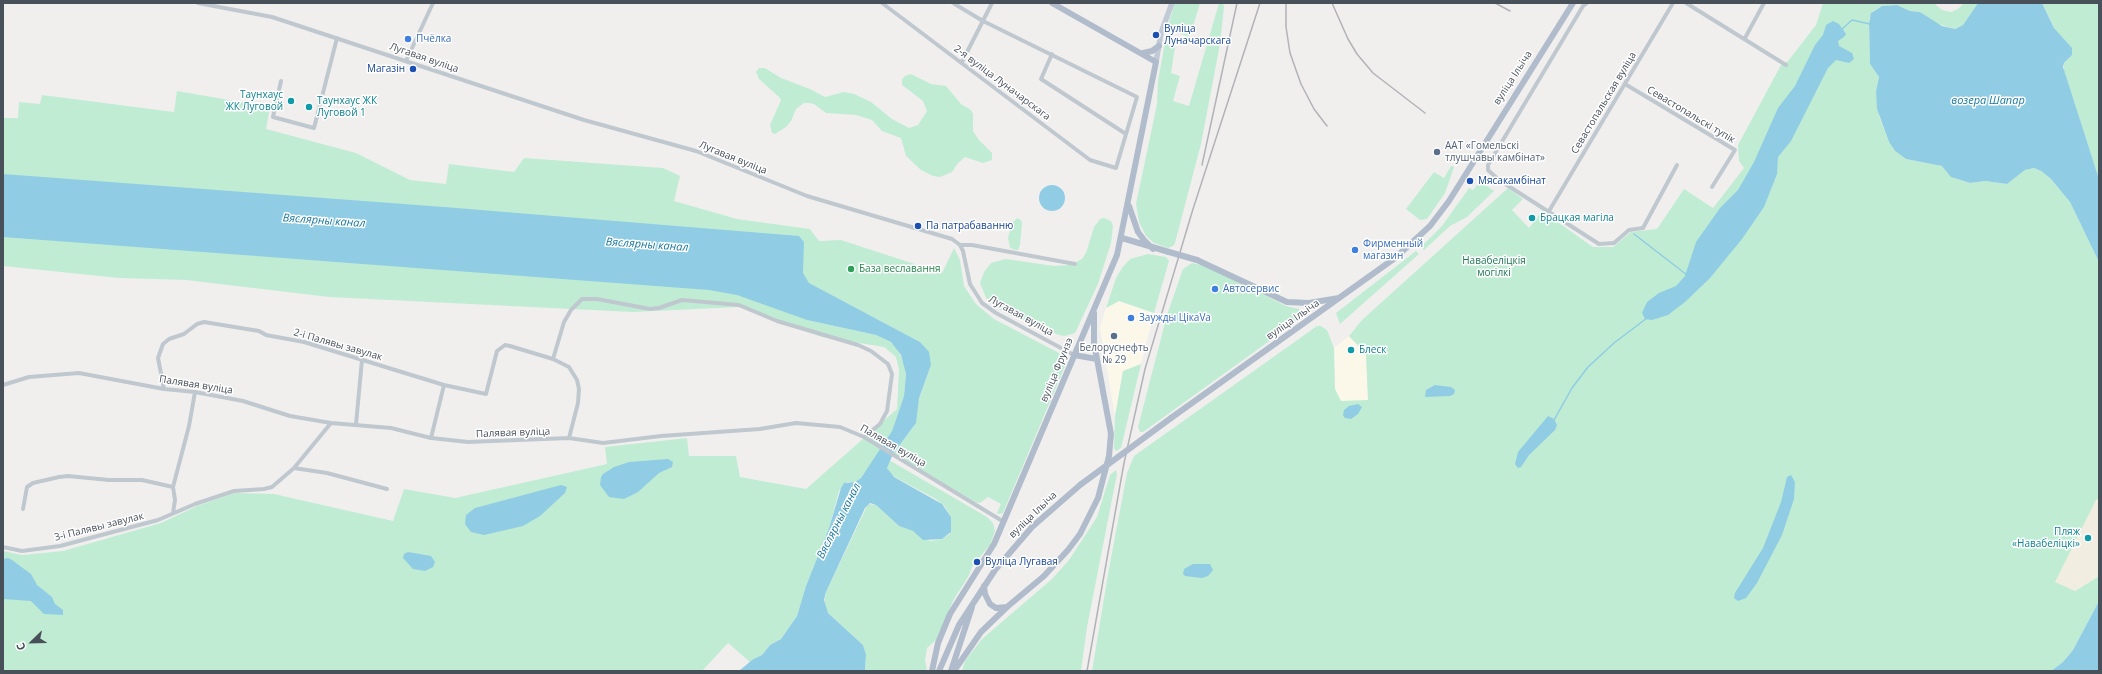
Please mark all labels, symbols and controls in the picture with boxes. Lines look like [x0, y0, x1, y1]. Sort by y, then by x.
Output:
place label: Вуліца Луначарскага [1164, 23, 1231, 46]
marker: Вуліца Луначарскага [1151, 30, 1161, 40]
place label: Пчёлка [416, 33, 451, 45]
marker: Пчёлка [403, 34, 413, 44]
street label: Лугавая вуліца [388, 41, 460, 75]
street label: 2-я вуліца Луначарскага [951, 43, 1053, 123]
street label: вуліца Ільіча [1491, 49, 1535, 107]
street label: Севастопальская вуліца [1569, 50, 1639, 156]
place label: Магазін [367, 63, 405, 75]
marker: Магазін [408, 64, 418, 74]
street label: Севастопальскі тупік [1645, 84, 1737, 146]
place label: Таунхаус ЖК Луговой [225, 89, 283, 112]
water label: возера Шапар [1951, 94, 2025, 108]
place label: Таунхаус ЖК Луговой 1 [317, 95, 377, 118]
marker: Таунхаус ЖК Луговой [286, 96, 296, 106]
marker: Таунхаус ЖК Луговой 1 [304, 102, 314, 112]
street label: Лугавая вуліца [697, 139, 769, 177]
place label: ААТ «Гомельскі тлушчавы камбінат» [1445, 140, 1545, 164]
marker: ААТ «Гомельскі тлушчавы камбінат» [1432, 147, 1442, 157]
place label: Мясакамбінат [1478, 175, 1546, 187]
marker: Мясакамбінат [1465, 176, 1475, 186]
water label: Вяслярны канал [282, 212, 366, 230]
place label: Брацкая магіла [1540, 212, 1614, 224]
marker: Брацкая магіла [1527, 213, 1537, 223]
place label: Па патрабаванню [926, 220, 1013, 232]
marker: Па патрабаванню [913, 221, 923, 231]
water label: Вяслярны канал [605, 236, 689, 254]
place label: Фирменный магазин [1363, 238, 1423, 262]
marker: Фирменный магазин [1350, 245, 1360, 255]
park label: Навабеліцкія могілкі [1462, 255, 1526, 278]
place label: База веславання [859, 263, 941, 275]
marker: База веславання [846, 264, 856, 274]
place label: Автосервис [1223, 283, 1279, 295]
marker: Автосервис [1210, 284, 1220, 294]
street label: Лугавая вуліца [987, 293, 1055, 339]
street label: вуліца Ільіча [1264, 297, 1322, 343]
place label: Заужды ЦікаVа [1139, 312, 1211, 324]
marker: Заужды ЦікаVа [1126, 313, 1136, 323]
street label: 2-і Палявы завулак [292, 327, 384, 363]
marker: Белоруснефть № 29 [1109, 331, 1119, 341]
street label: вуліца Фрунзэ [1038, 336, 1076, 404]
place label: Белоруснефть № 29 [1079, 342, 1149, 366]
place label: Блеск [1359, 344, 1386, 356]
marker: Блеск [1346, 345, 1356, 355]
street label: Палявая вуліца [158, 373, 234, 397]
street label: Палявая вуліца [858, 422, 928, 470]
street label: Палявая вуліца [476, 426, 550, 440]
water label: Вяслярны канал [814, 481, 864, 561]
street label: вуліца Ільіча [1007, 489, 1059, 541]
street label: 3-і Палявы завулак [53, 510, 145, 544]
place label: Пляж «Навабеліцкі» [2012, 526, 2080, 550]
marker: Пляж «Навабеліцкі» [2083, 533, 2093, 543]
place label: Вуліца Лугавая [985, 556, 1058, 568]
marker: Вуліца Лугавая [972, 557, 982, 567]
north arrow [12, 622, 52, 662]
text: С [12, 641, 29, 653]

